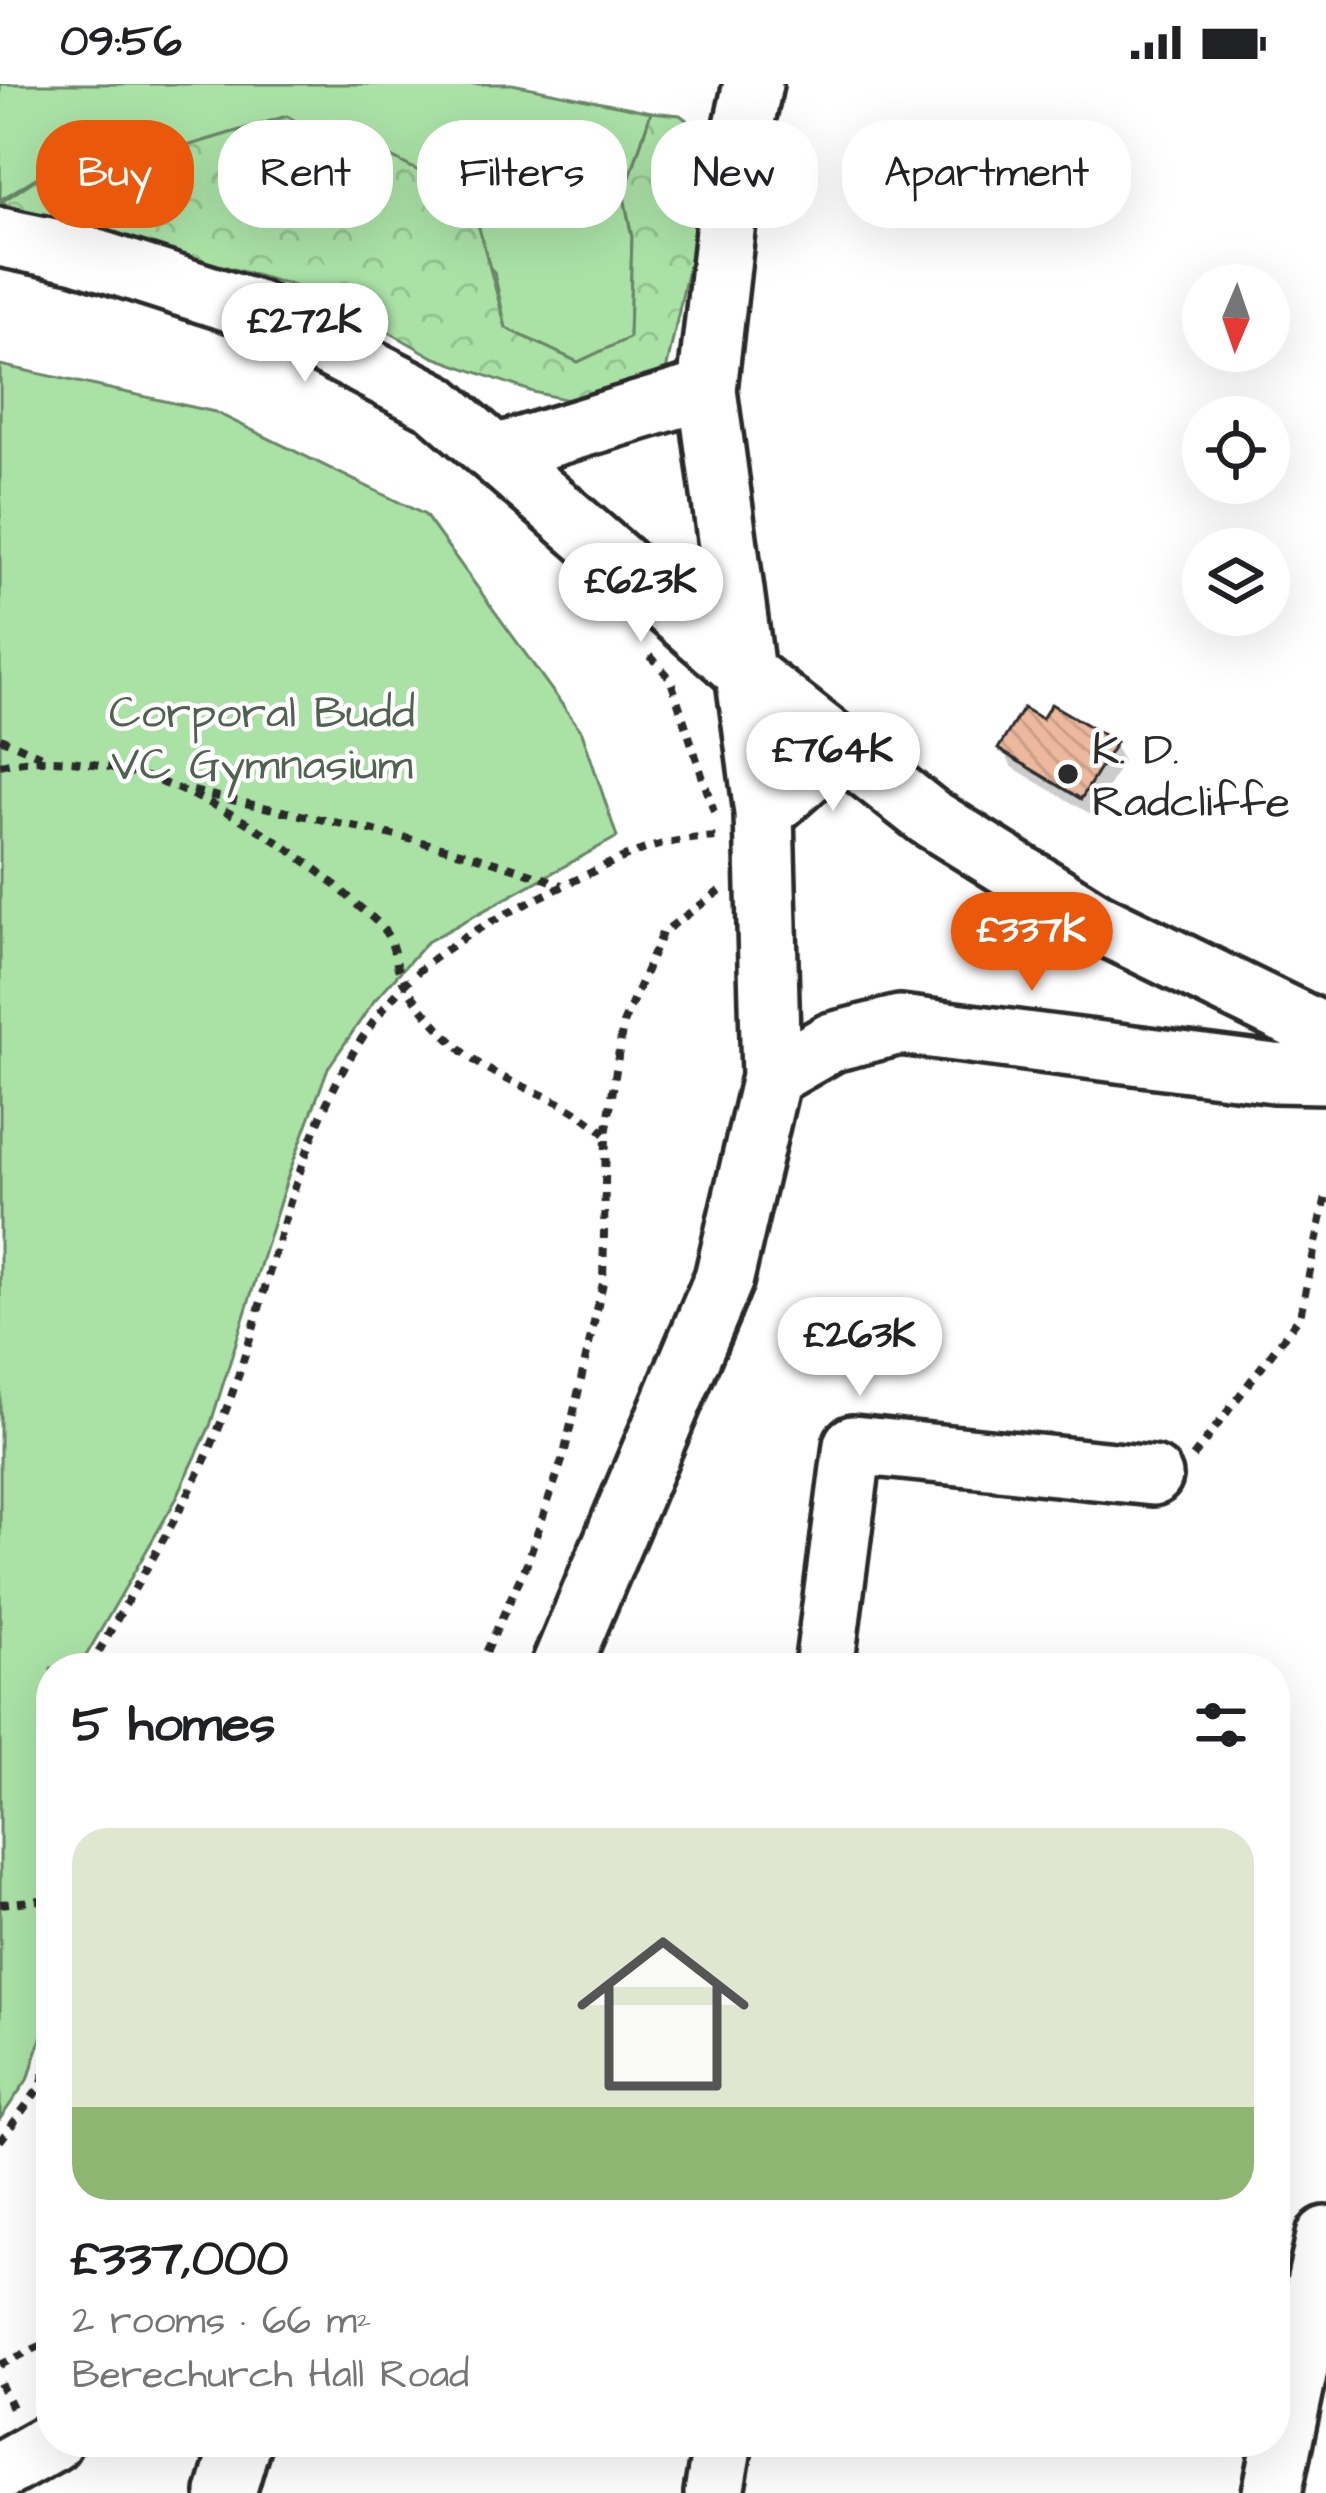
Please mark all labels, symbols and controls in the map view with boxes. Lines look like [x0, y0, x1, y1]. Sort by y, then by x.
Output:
text: 09:56 [60, 11, 182, 73]
chip: Buy [36, 120, 194, 228]
chip: Rent [218, 120, 393, 228]
chip: Filters [417, 120, 627, 228]
chip: New [651, 120, 818, 228]
chip: Apartment [842, 120, 1131, 228]
north arrow [1182, 264, 1290, 372]
map controls [1182, 264, 1290, 636]
pin: £272K [221, 283, 389, 385]
text: £272K [248, 295, 362, 349]
button: locate [1182, 396, 1290, 504]
button: layers [1182, 528, 1290, 636]
pin: £623K [557, 543, 725, 645]
text: £623K [585, 555, 697, 609]
park label: Corporal Budd VC Gymnasium [109, 683, 415, 798]
pin: £764K [749, 712, 917, 814]
place label: K. D. Radcliffe [1092, 720, 1290, 834]
text: £764K [773, 724, 893, 778]
marker: K. D. Radcliffe [1055, 761, 1081, 787]
pin: £337K [948, 892, 1116, 994]
text: £337K [978, 904, 1086, 958]
pin: £263K [776, 1297, 944, 1399]
text: £263K [804, 1309, 916, 1363]
text: 5 homes [72, 1690, 275, 1761]
icon: filters [1188, 1692, 1254, 1758]
icon: home [555, 1906, 771, 2122]
text: £337,000 [72, 2224, 288, 2295]
text: 2 rooms · 66 m² [72, 2295, 371, 2349]
text: Berechurch Hall Road [72, 2349, 469, 2403]

